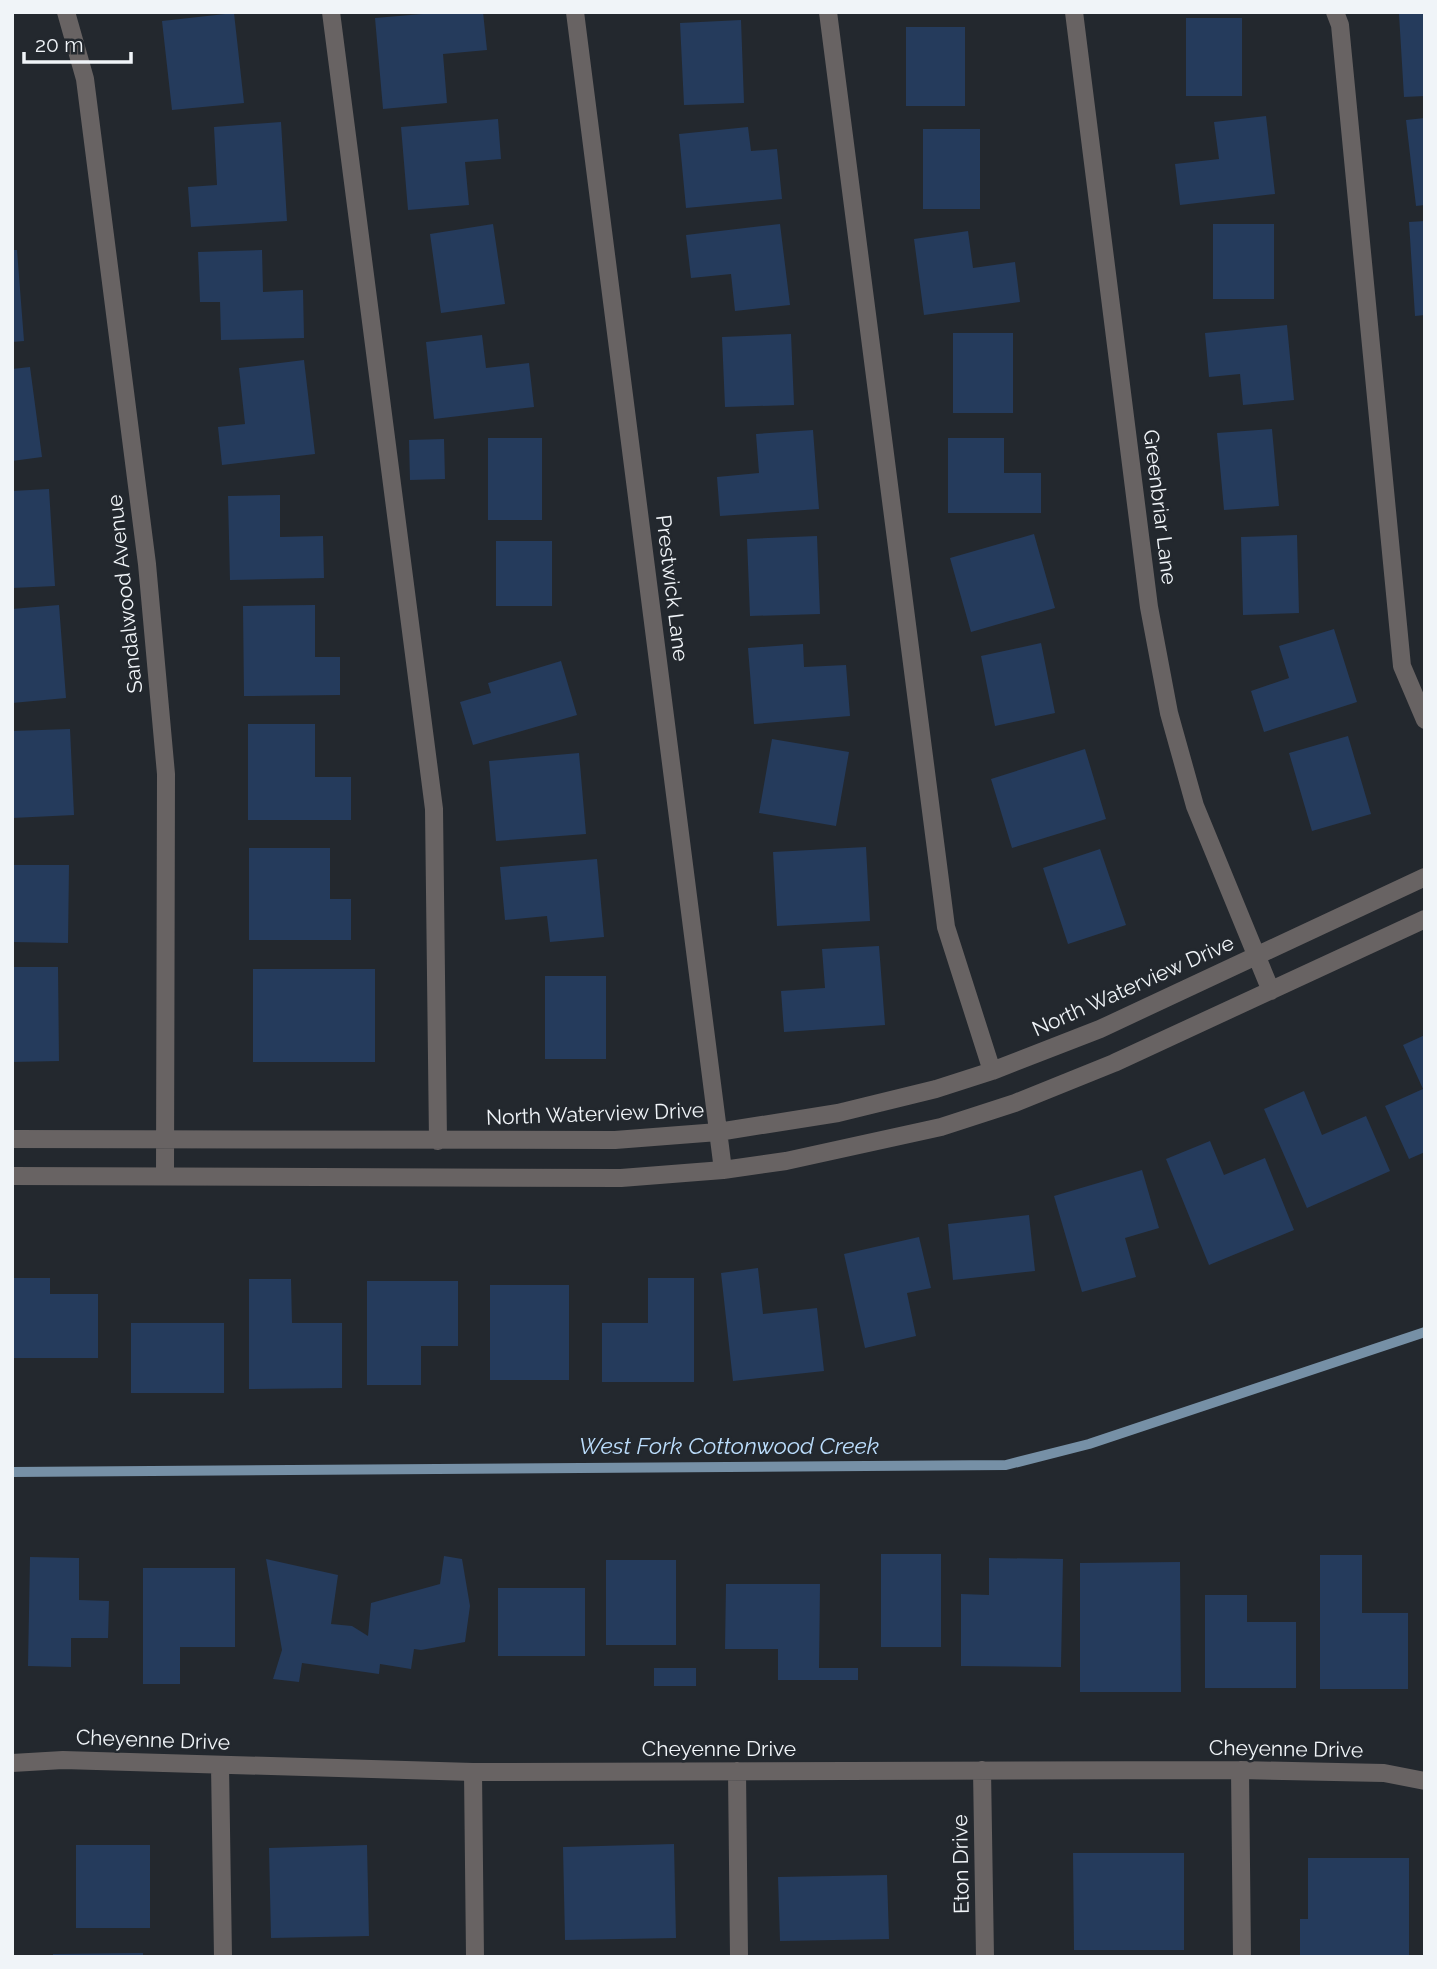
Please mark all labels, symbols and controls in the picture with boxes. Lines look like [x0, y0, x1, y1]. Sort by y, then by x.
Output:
scale bar [24, 21, 131, 65]
text: 20 m [35, 32, 83, 57]
street label: Greenbriar Lane [1139, 428, 1182, 586]
street label: Sandalwood Avenue [102, 494, 147, 695]
street label: Prestwick Lane [651, 513, 694, 663]
street label: North Waterview Drive [1028, 930, 1238, 1041]
street label: North Waterview Drive [485, 1097, 705, 1130]
water label: West Fork Cottonwood Creek [579, 1432, 879, 1459]
street label: Cheyenne Drive [75, 1724, 231, 1755]
street label: Cheyenne Drive [1209, 1735, 1363, 1762]
street label: Cheyenne Drive [642, 1736, 796, 1761]
street label: Eton Drive [947, 1814, 974, 1914]

